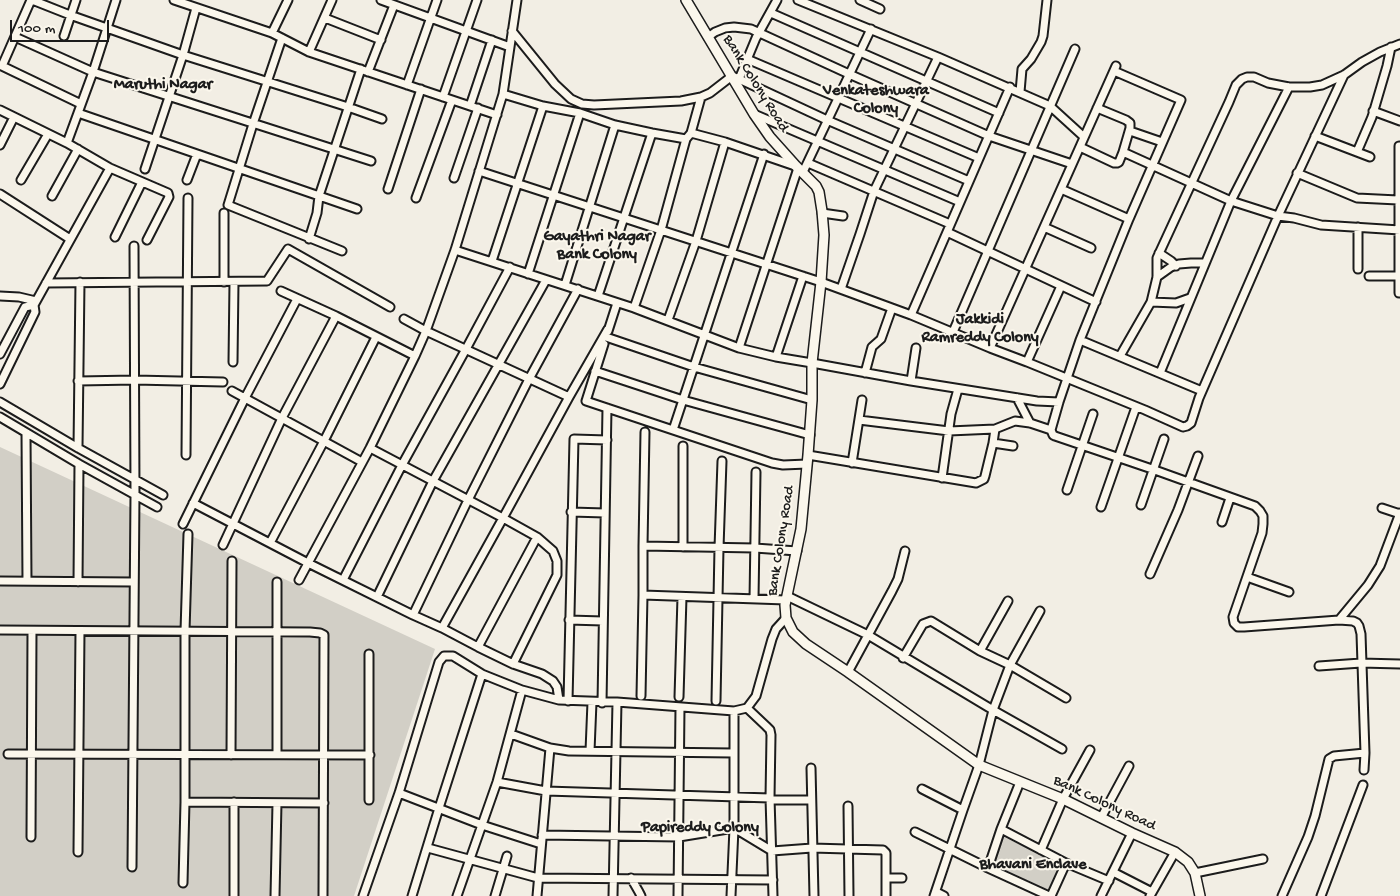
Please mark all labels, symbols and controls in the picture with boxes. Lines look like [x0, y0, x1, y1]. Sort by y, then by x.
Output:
scale bar [12, 10, 111, 42]
text: 100 m [18, 20, 55, 38]
street label: Bank Colony Road [718, 32, 792, 136]
district label: Maruthi Nagar [114, 76, 212, 96]
district label: Venkateshwara Colony [823, 82, 929, 120]
district label: Gayathri Nagar Bank Colony [544, 228, 650, 266]
district label: Jakkidi Ramreddy Colony [921, 311, 1039, 349]
street label: Bank Colony Road [764, 485, 800, 597]
street label: Bank Colony Road [1050, 772, 1158, 836]
district label: Papireddy Colony [641, 819, 759, 839]
district label: Bhavani Enclave [979, 856, 1087, 876]

